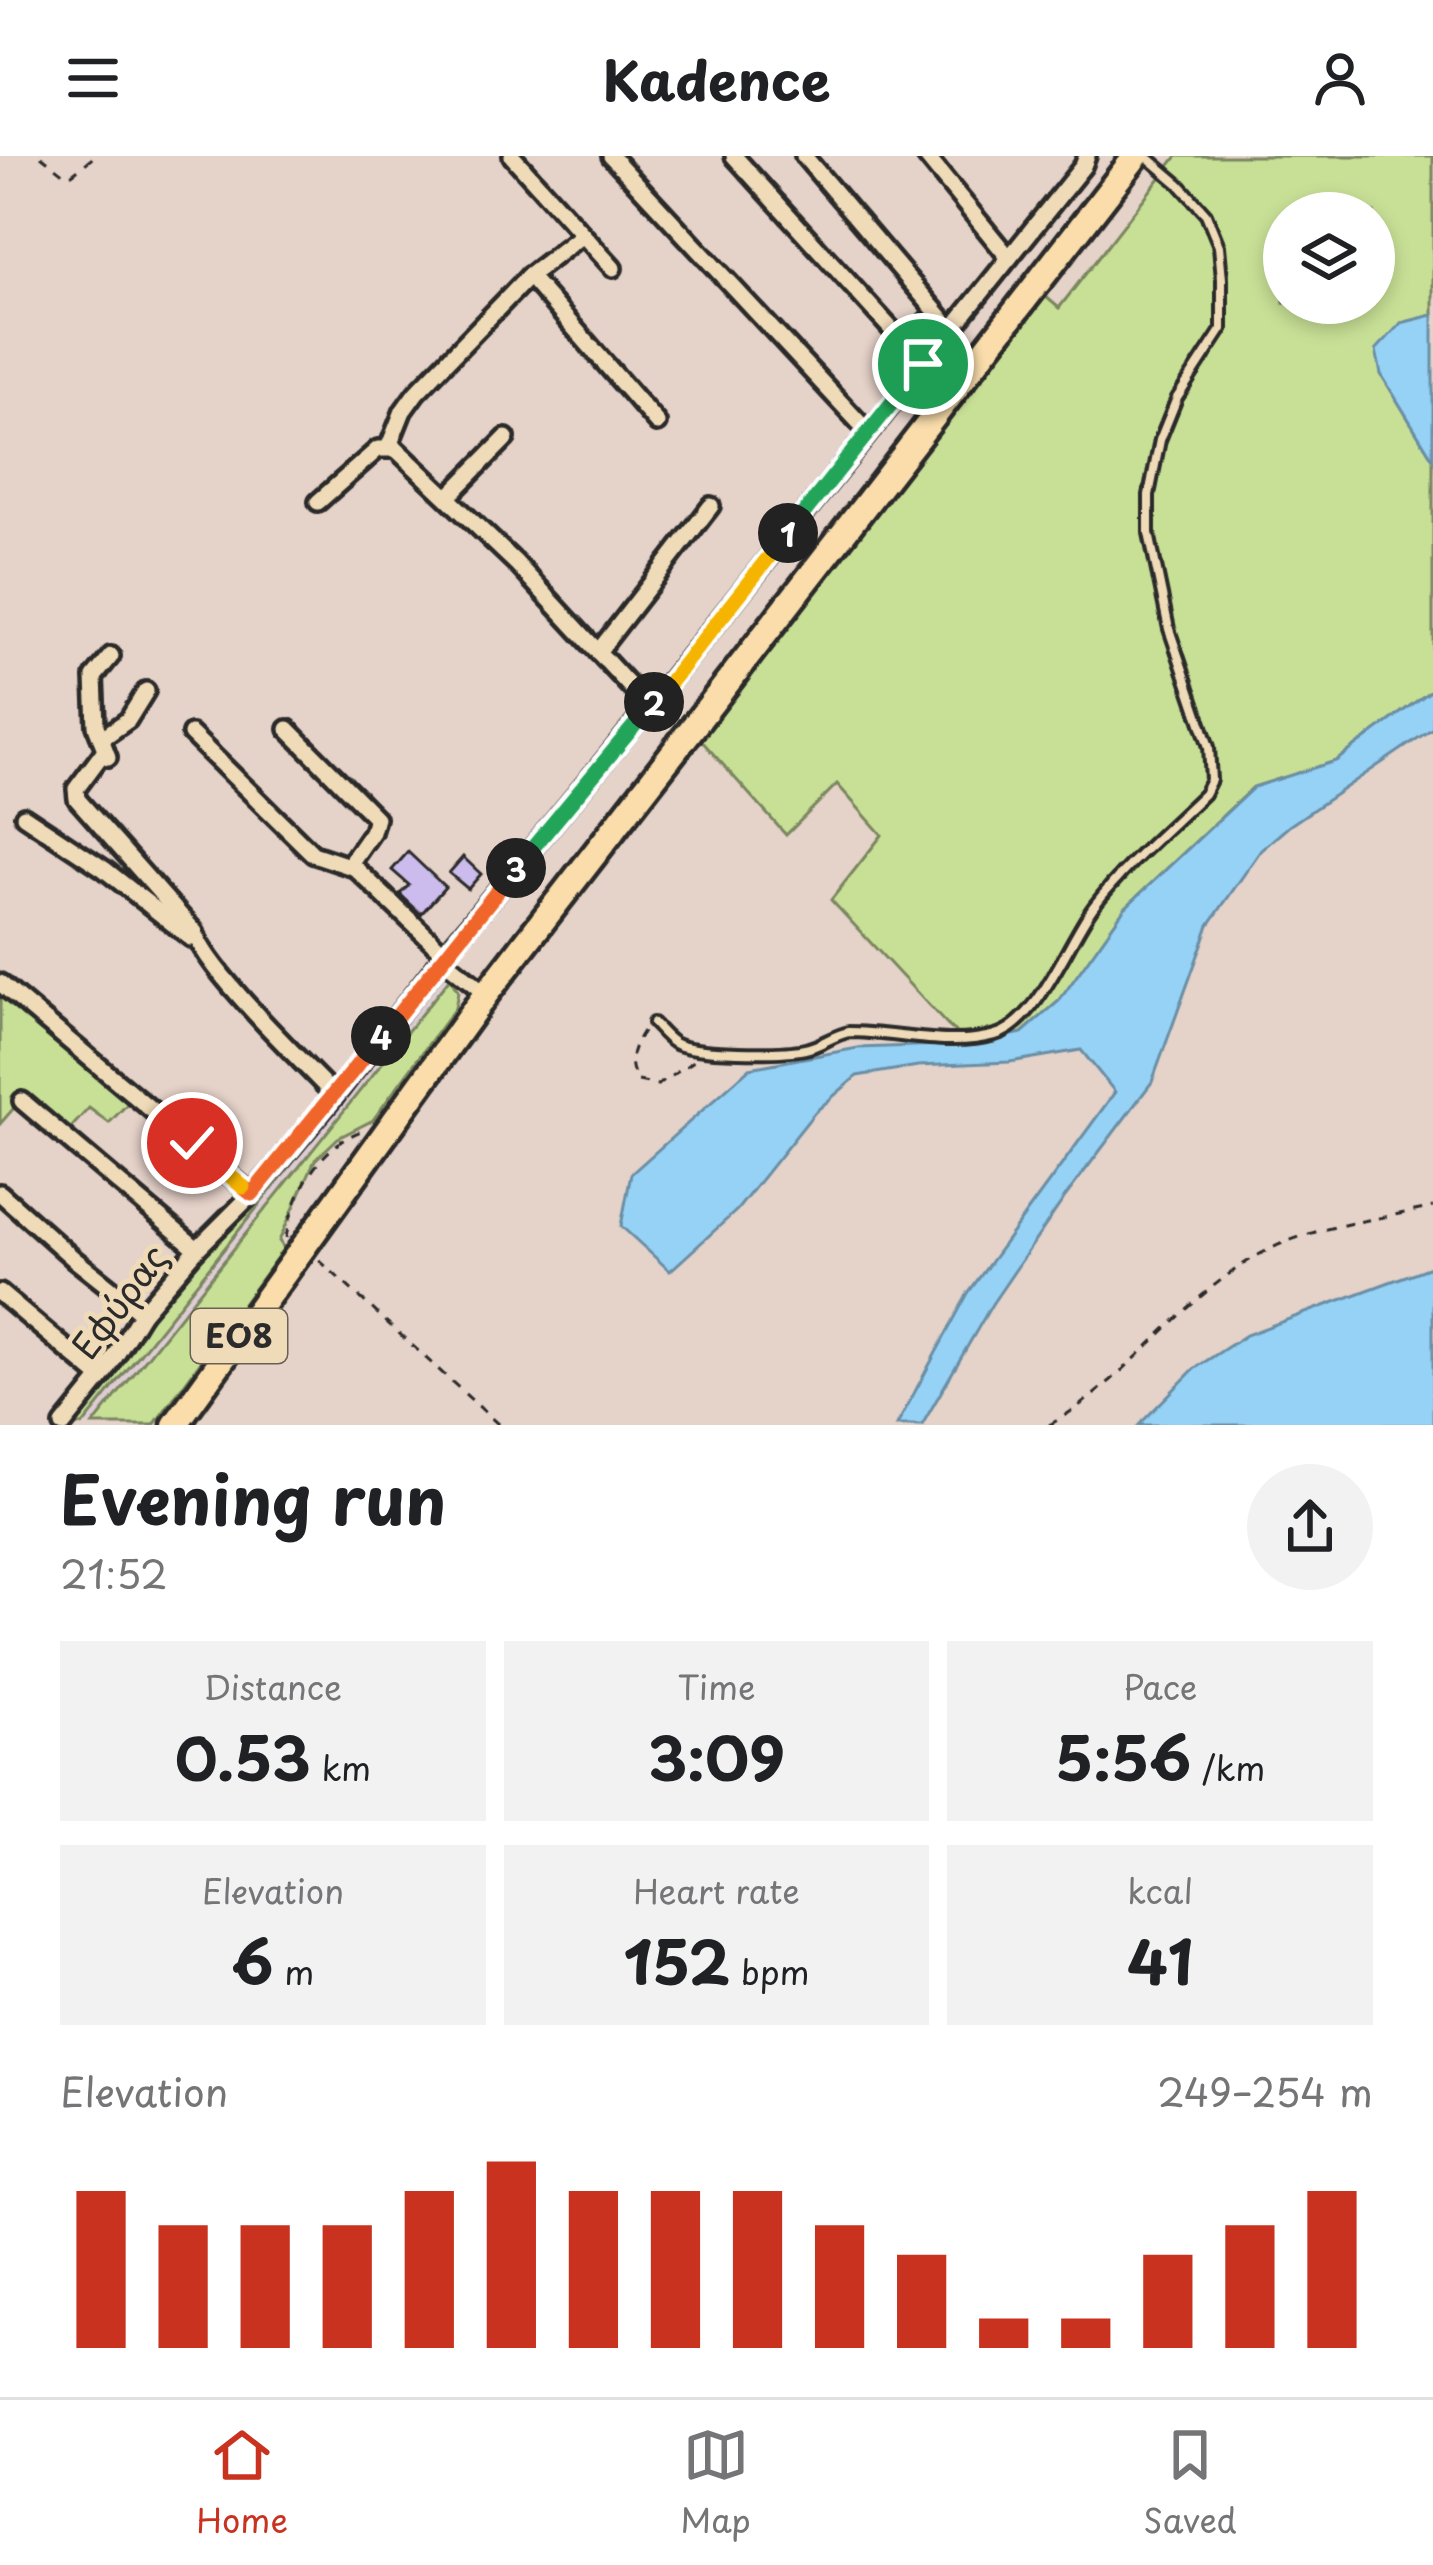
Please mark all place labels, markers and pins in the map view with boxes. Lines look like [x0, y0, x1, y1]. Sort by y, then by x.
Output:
pin [872, 313, 974, 415]
pin: 1 [758, 503, 818, 563]
pin: 2 [624, 672, 684, 732]
pin: 3 [486, 838, 546, 898]
pin: 4 [351, 1006, 411, 1066]
pin [141, 1092, 243, 1194]

